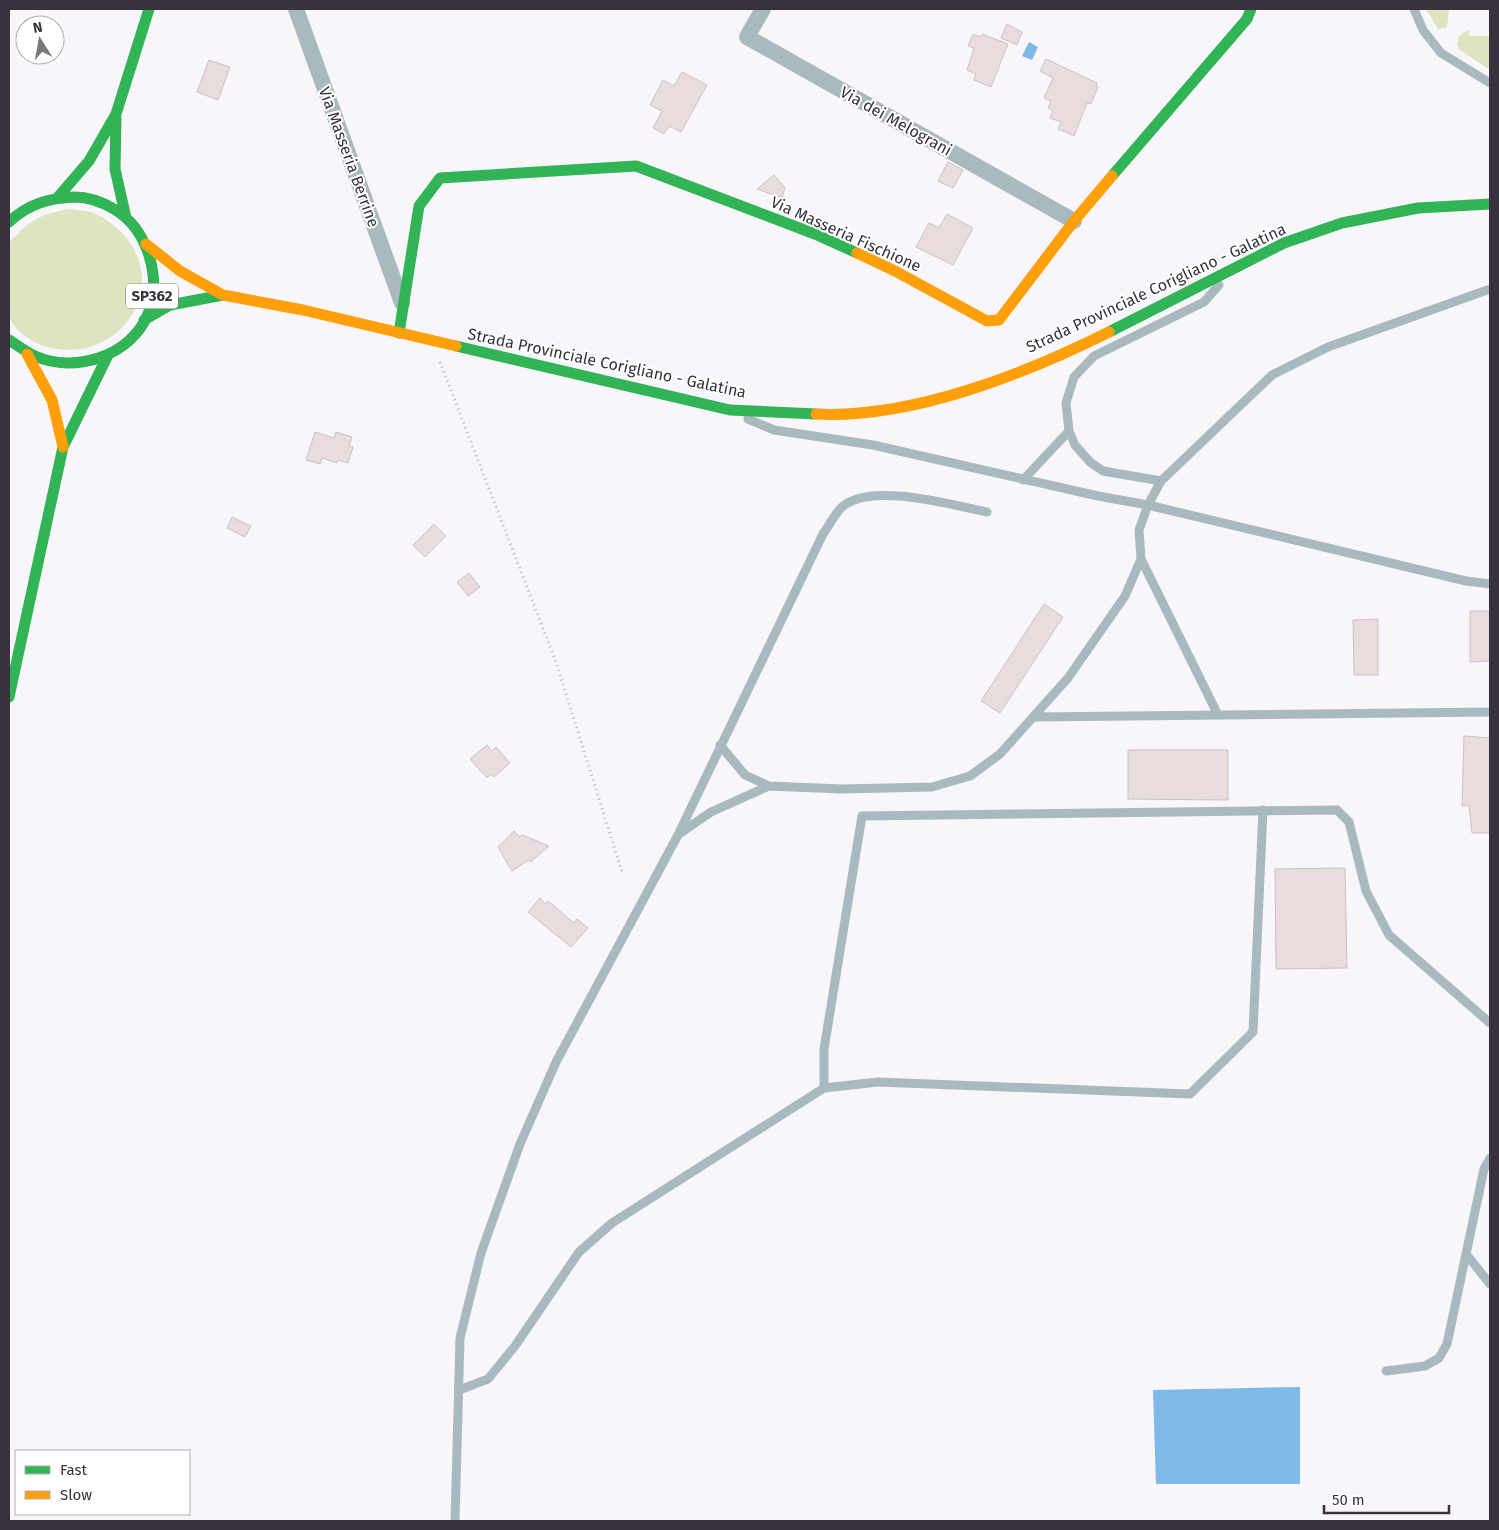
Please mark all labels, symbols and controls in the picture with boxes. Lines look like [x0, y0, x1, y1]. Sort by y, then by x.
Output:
north arrow [15, 15, 65, 65]
text: N [31, 18, 44, 37]
street label: Via dei Melograni [837, 82, 955, 160]
street label: Via Masseria Berrine [315, 84, 383, 230]
street label: Via Masseria Fischione [768, 192, 924, 276]
street label: Strada Provinciale Corigliano - Galatina [1023, 219, 1289, 357]
road number: SP362 [126, 284, 178, 308]
street label: Strada Provinciale Corigliano - Galatina [466, 324, 748, 402]
legend [15, 1450, 190, 1515]
text: Fast [60, 1461, 87, 1479]
scale bar [1324, 1482, 1449, 1514]
text: Slow [60, 1486, 92, 1504]
text: 50 m [1332, 1491, 1365, 1509]

